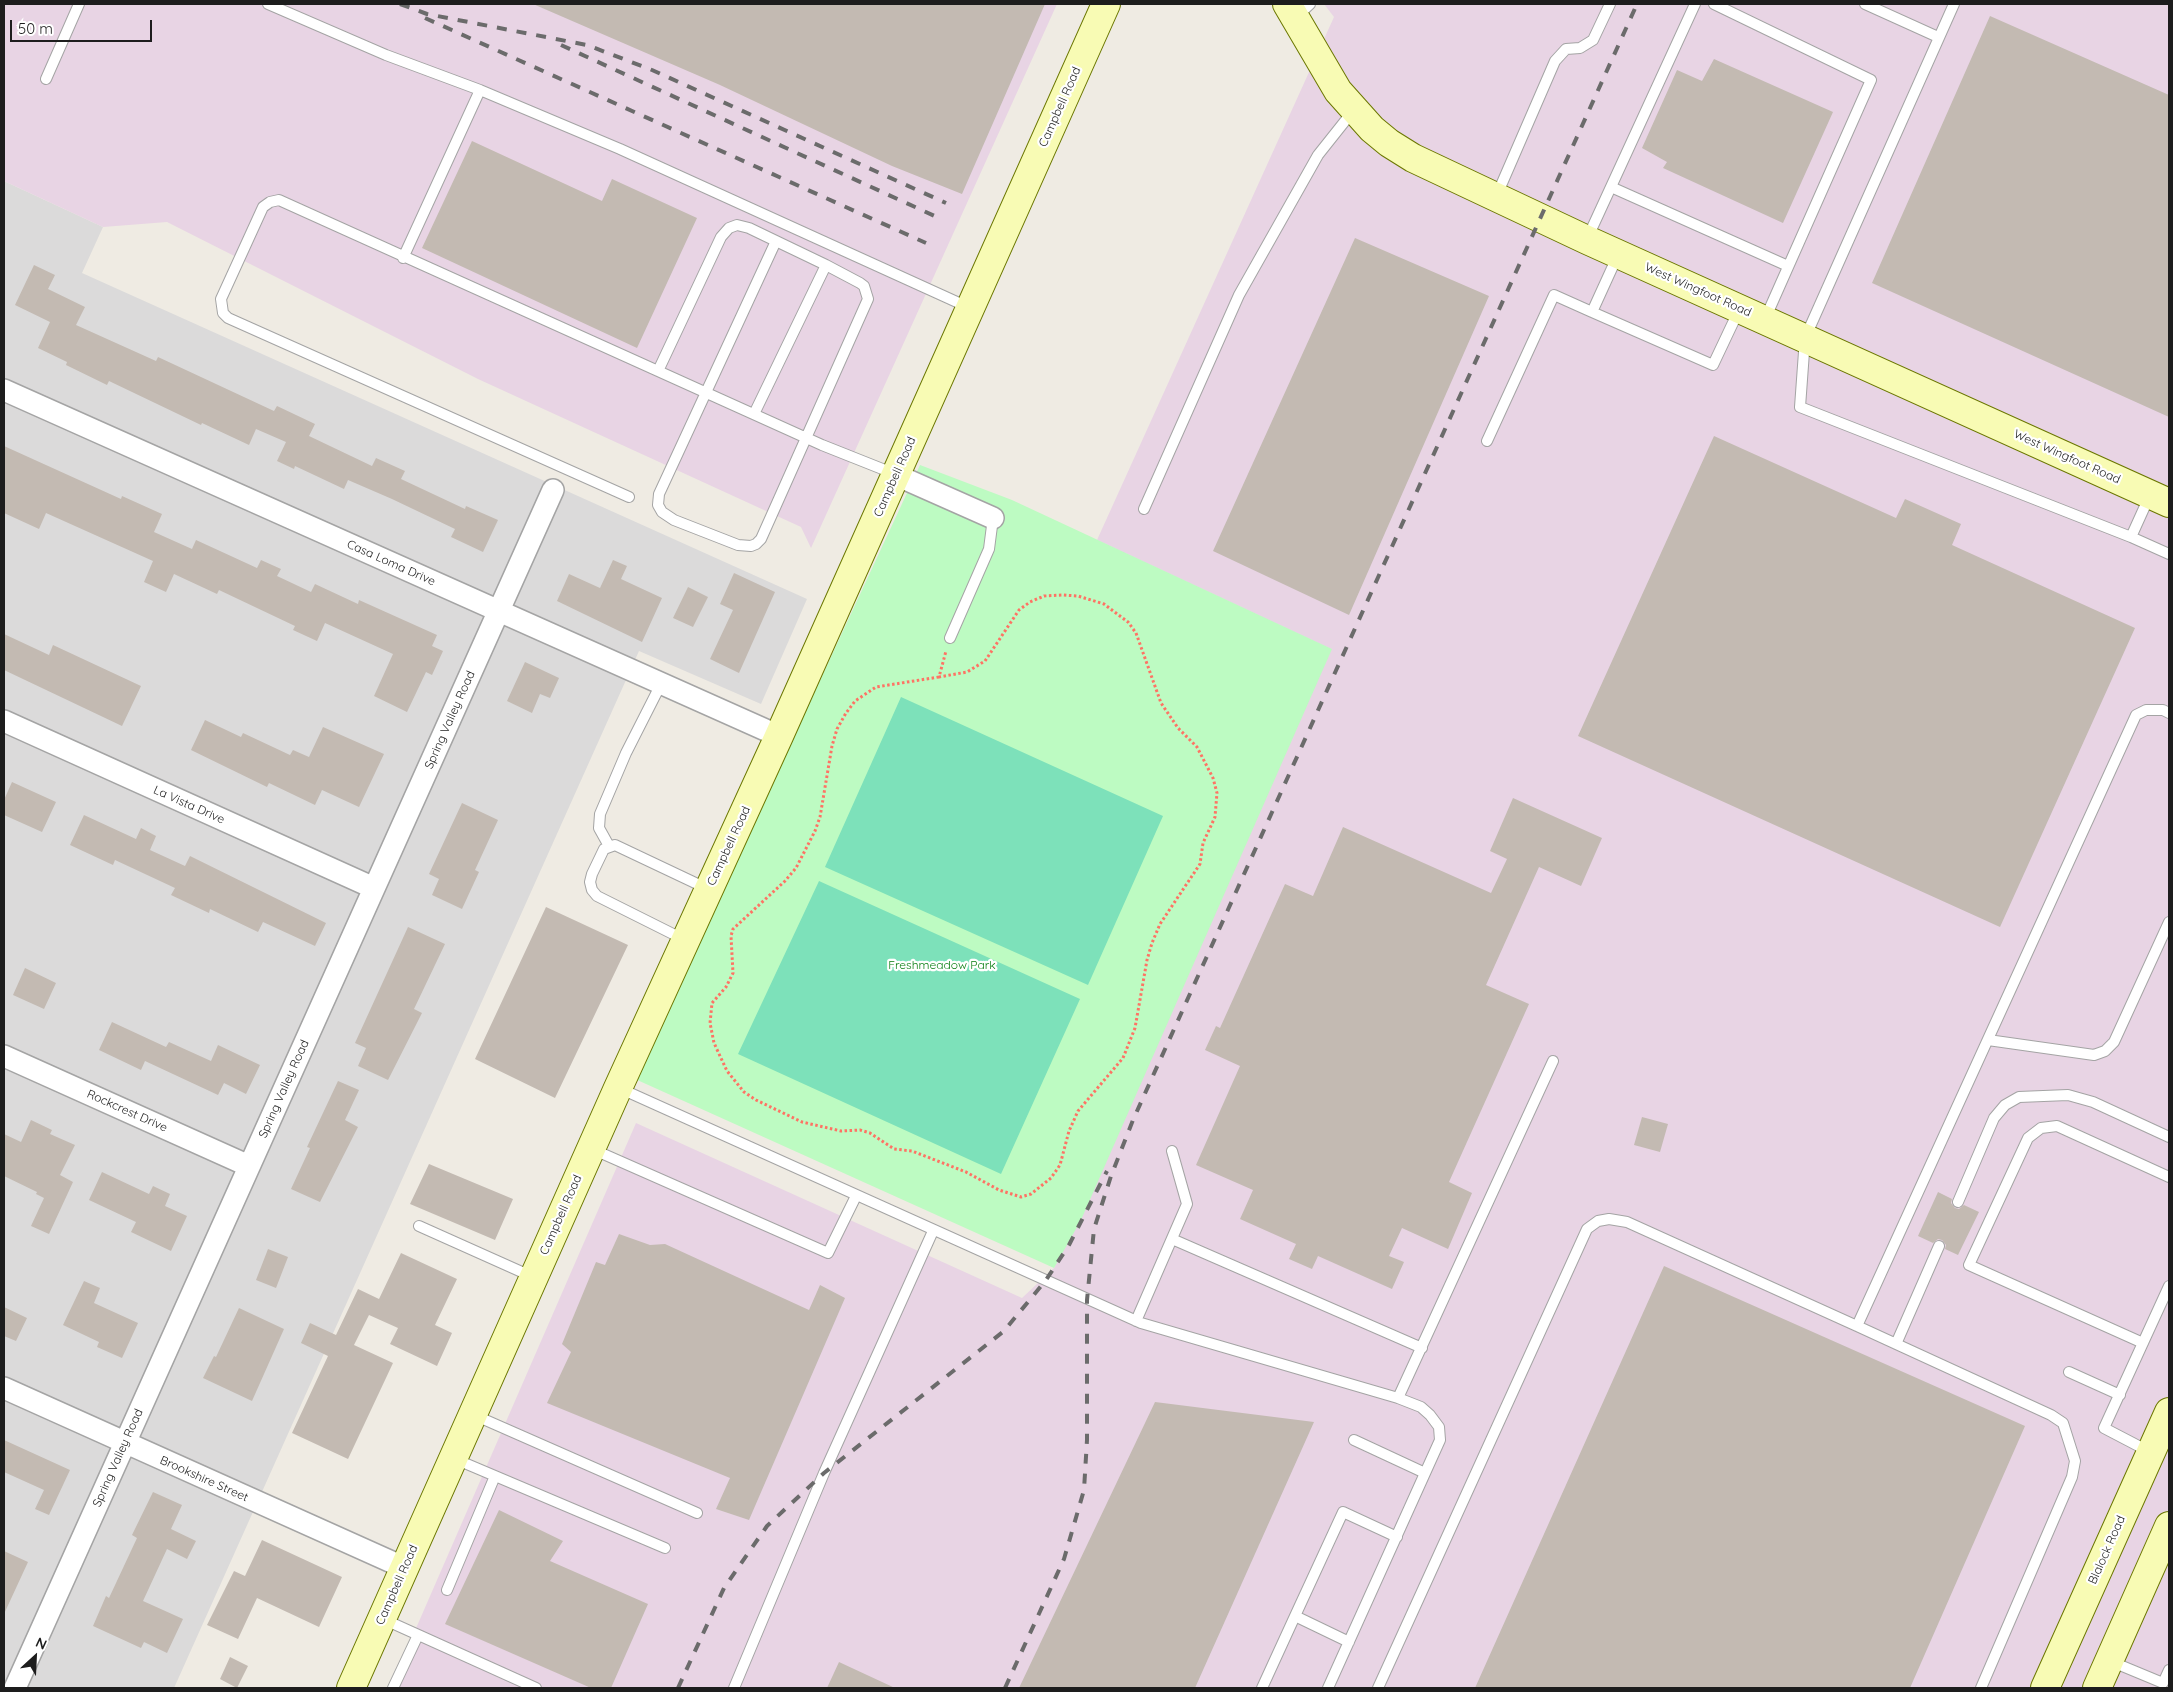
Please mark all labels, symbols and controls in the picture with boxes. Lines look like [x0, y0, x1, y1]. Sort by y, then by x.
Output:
scale bar [12, 10, 155, 42]
text: 50 m [18, 19, 53, 38]
street label: Campbell Road [1036, 65, 1084, 149]
street label: West Wingfoot Road [1642, 260, 1754, 320]
street label: West Wingfoot Road [2011, 427, 2123, 487]
street label: Campbell Road [871, 435, 919, 519]
street label: Casa Loma Drive [345, 537, 437, 589]
street label: Spring Valley Road [422, 669, 478, 771]
street label: La Vista Drive [151, 783, 227, 827]
street label: Campbell Road [704, 804, 754, 888]
park label: Freshmeadow Park [888, 958, 996, 972]
street label: Spring Valley Road [256, 1038, 312, 1140]
street label: Rockcrest Drive [84, 1087, 170, 1135]
street label: Campbell Road [537, 1173, 585, 1257]
street label: Spring Valley Road [90, 1407, 146, 1509]
street label: Brookshire Street [158, 1453, 250, 1505]
street label: Blalock Road [2085, 1514, 2129, 1586]
street label: Campbell Road [373, 1543, 421, 1627]
north arrow [10, 1632, 60, 1682]
text: N [33, 1633, 50, 1654]

